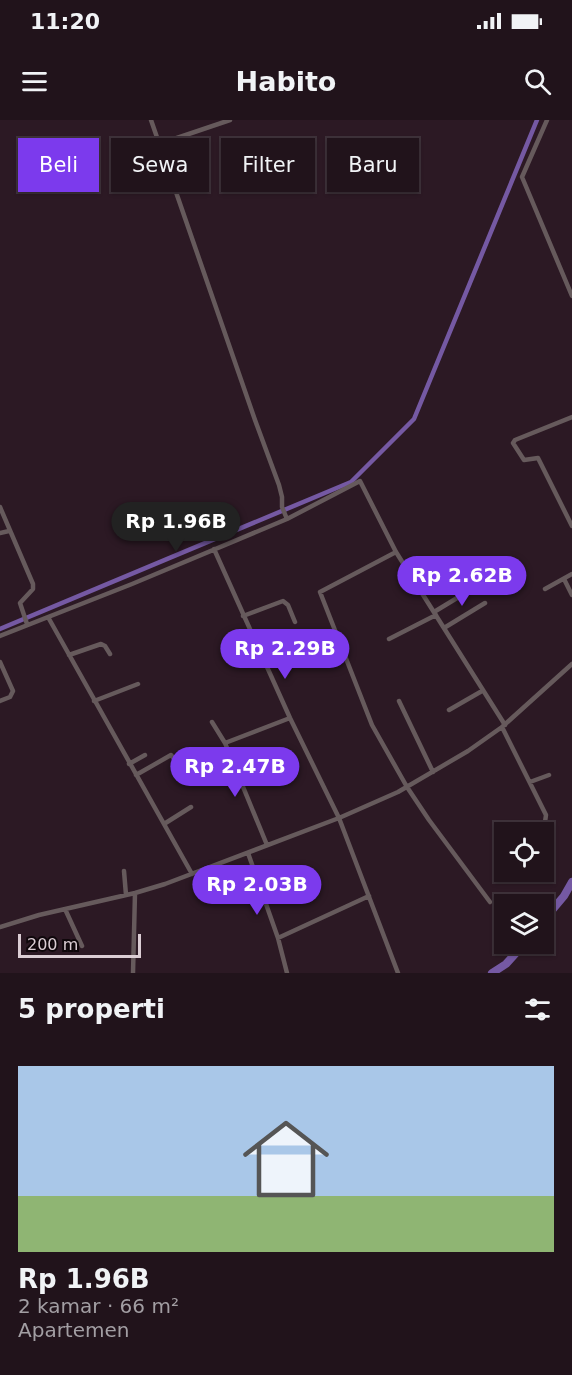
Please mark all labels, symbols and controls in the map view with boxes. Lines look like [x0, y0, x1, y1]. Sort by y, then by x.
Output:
text: 11:20 [30, 9, 100, 34]
icon: menu [18, 65, 51, 98]
icon: search [521, 65, 554, 98]
text: Habito [236, 66, 336, 97]
chip: Beli [18, 138, 99, 192]
chip: Sewa [111, 138, 209, 192]
chip: Filter [221, 138, 315, 192]
chip: Baru [327, 138, 419, 192]
pin: Rp 1.96B [114, 502, 238, 553]
text: Rp 1.96B [125, 509, 227, 533]
pin: Rp 2.62B [400, 556, 524, 607]
text: Rp 2.62B [411, 563, 513, 587]
pin: Rp 2.29B [223, 629, 347, 680]
text: Rp 2.29B [234, 636, 336, 660]
pin: Rp 2.47B [173, 747, 297, 798]
text: Rp 2.47B [184, 754, 286, 778]
map controls [494, 822, 554, 954]
button: locate [494, 822, 554, 882]
pin: Rp 2.03B [195, 865, 319, 916]
text: Rp 2.03B [206, 872, 308, 896]
button: layers [494, 894, 554, 954]
scale bar [18, 931, 141, 958]
text: 200 m [27, 935, 78, 954]
icon: filters [521, 993, 554, 1026]
text: 5 properti [18, 994, 165, 1024]
icon: home [232, 1105, 340, 1213]
text: Rp 1.96B [18, 1264, 150, 1294]
text: 2 kamar · 66 m² [18, 1294, 179, 1318]
text: Apartemen [18, 1318, 129, 1342]

